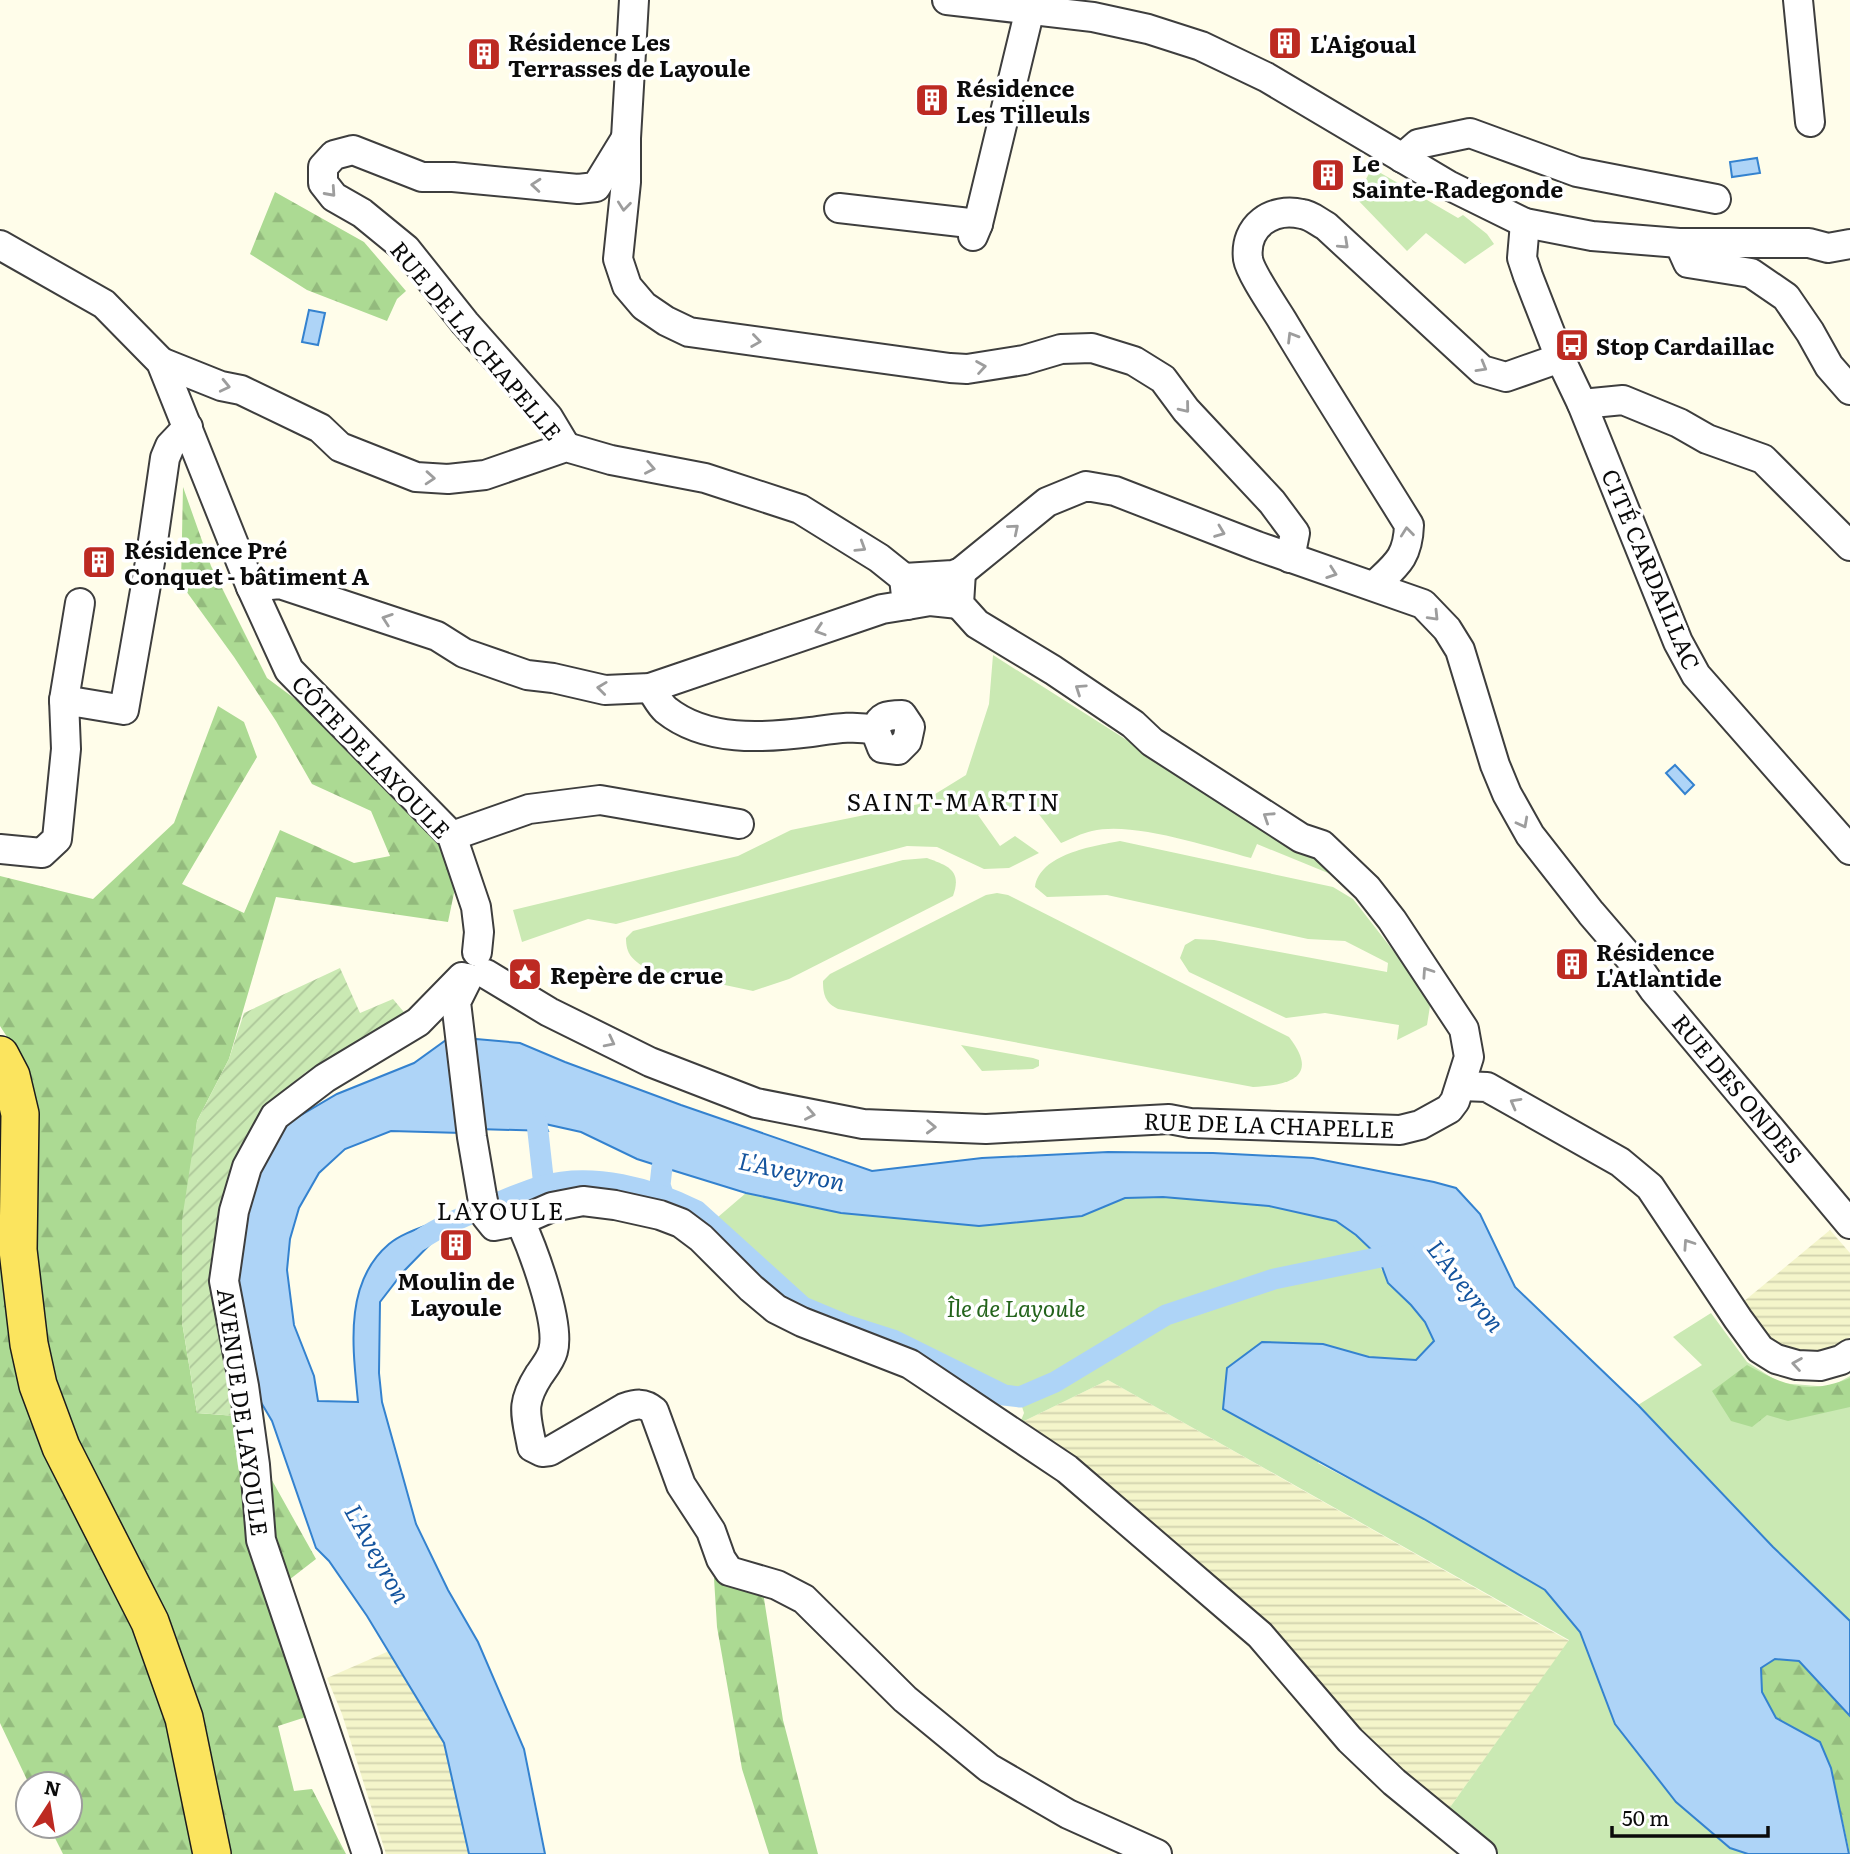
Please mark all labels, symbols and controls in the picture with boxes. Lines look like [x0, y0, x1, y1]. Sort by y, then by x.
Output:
place label: Résidence Les Terrasses de Layoule [508, 24, 751, 84]
building icon: L'Aigoual [1266, 24, 1304, 62]
place label: L'Aigoual [1310, 26, 1416, 60]
building icon: Résidence Les Terrasses de Layoule [465, 35, 503, 73]
place label: Résidence Les Tilleuls [956, 70, 1090, 130]
building icon: Résidence Les Tilleuls [913, 81, 951, 119]
place label: Le Sainte-Radegonde [1352, 145, 1563, 205]
building icon: Le Sainte-Radegonde [1309, 156, 1347, 194]
one-way arrow [531, 178, 542, 193]
one-way arrow [323, 184, 335, 197]
one-way arrow [616, 200, 631, 212]
street label: RUE DE LA CHAPELLE [383, 233, 571, 447]
one-way arrow [1336, 235, 1349, 248]
bus stop icon: Stop Cardaillac [1553, 326, 1591, 364]
place label: Stop Cardaillac [1596, 328, 1774, 362]
one-way arrow [1288, 332, 1301, 345]
one-way arrow [750, 334, 762, 349]
one-way arrow [1474, 359, 1487, 372]
one-way arrow [975, 360, 987, 375]
one-way arrow [219, 378, 231, 392]
one-way arrow [1177, 400, 1189, 413]
one-way arrow [644, 459, 656, 474]
street label: CITÉ CARDAILLAC [1594, 463, 1710, 675]
one-way arrow [425, 470, 436, 485]
one-way arrow [1006, 524, 1018, 537]
one-way arrow [1214, 524, 1226, 538]
one-way arrow [1400, 526, 1415, 537]
place label: Résidence Pré Conquet - bâtiment A [124, 532, 370, 592]
one-way arrow [853, 538, 866, 551]
building icon: Résidence Pré Conquet - bâtiment A [80, 543, 118, 581]
one-way arrow [1325, 565, 1337, 579]
one-way arrow [1426, 607, 1439, 620]
one-way arrow [382, 613, 394, 627]
one-way arrow [814, 622, 826, 636]
street label: CÔTE DE LAYOULE [285, 667, 459, 845]
one-way arrow [596, 681, 608, 696]
one-way arrow [1075, 684, 1088, 697]
district label: SAINT-MARTIN [847, 783, 1061, 818]
one-way arrow [1262, 812, 1275, 825]
one-way arrow [1515, 815, 1528, 828]
place label: Résidence L'Atlantide [1596, 934, 1722, 994]
building icon: Résidence L'Atlantide [1553, 945, 1591, 983]
place icon: Repère de crue [506, 955, 544, 993]
place label: Repère de crue [550, 957, 723, 991]
one-way arrow [1423, 967, 1435, 980]
street label: RUE DES ONDES [1665, 1006, 1811, 1170]
one-way arrow [603, 1034, 615, 1048]
one-way arrow [1510, 1098, 1523, 1111]
street label: RUE DE LA CHAPELLE [1143, 1103, 1395, 1145]
one-way arrow [804, 1105, 816, 1120]
one-way arrow [926, 1119, 937, 1134]
water label: L'Aveyron [735, 1142, 849, 1198]
district label: LAYOULE [437, 1192, 565, 1227]
building icon: Moulin de Layoule [437, 1226, 475, 1264]
water label: L'Aveyron [1420, 1232, 1514, 1338]
one-way arrow [1684, 1239, 1696, 1252]
place label: Moulin de Layoule [397, 1263, 515, 1323]
street label: AVENUE DE LAYOULE [210, 1286, 278, 1538]
park label: Île de Layoule [946, 1290, 1086, 1324]
one-way arrow [1791, 1357, 1803, 1372]
water label: L'Aveyron [337, 1497, 421, 1609]
north arrow [14, 1770, 84, 1840]
text: N [42, 1772, 64, 1803]
scale bar [1612, 1794, 1768, 1838]
text: 50 m [1622, 1801, 1669, 1832]

